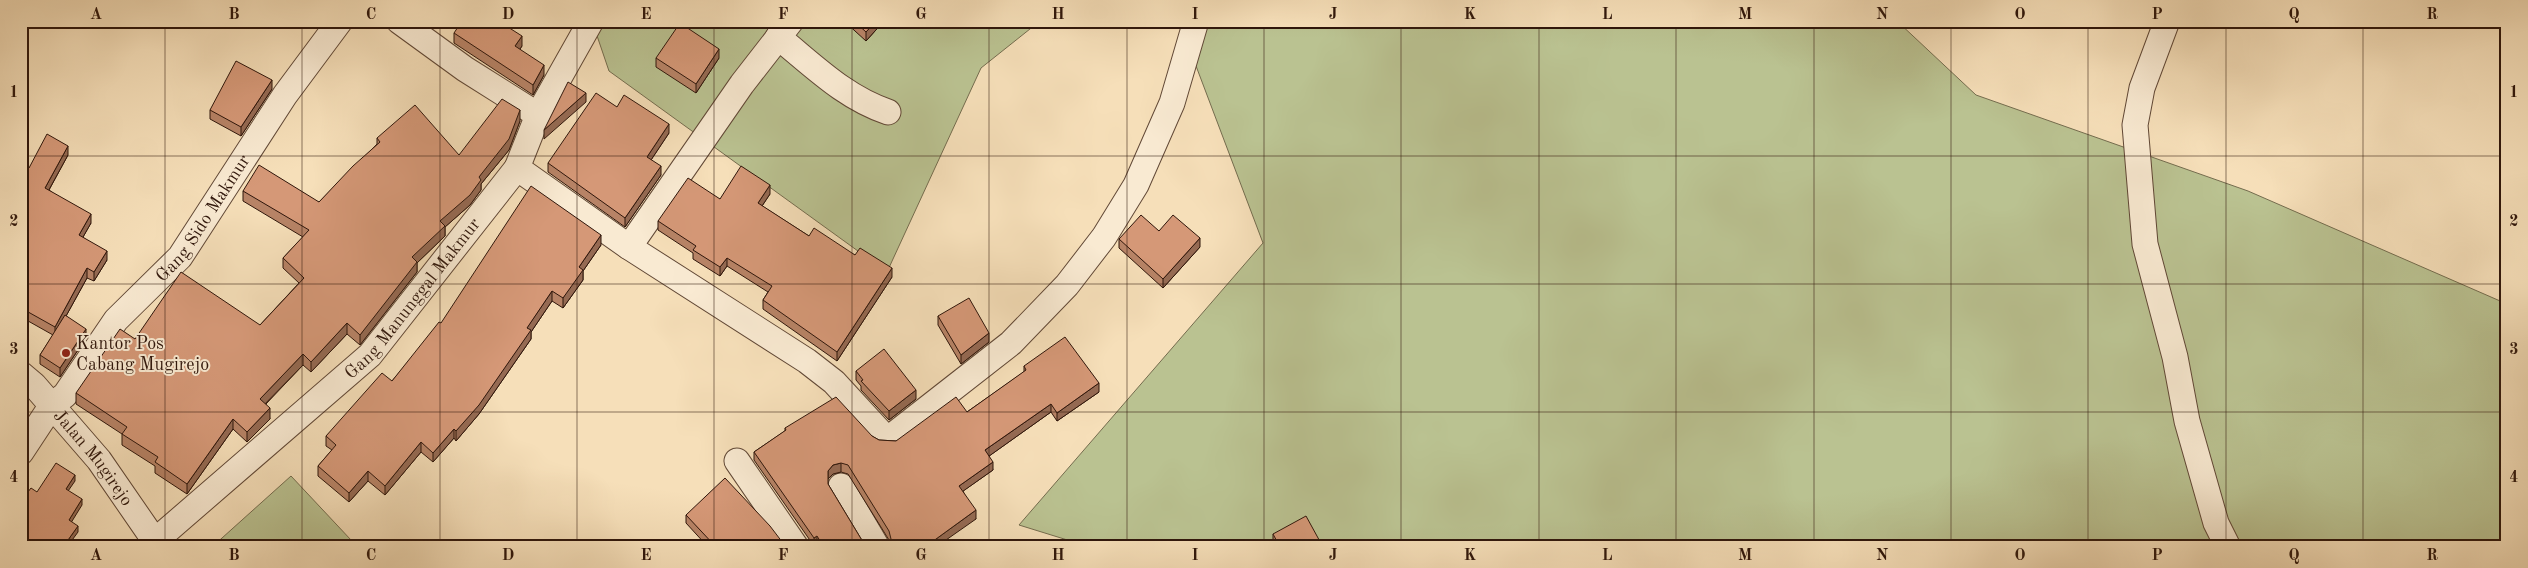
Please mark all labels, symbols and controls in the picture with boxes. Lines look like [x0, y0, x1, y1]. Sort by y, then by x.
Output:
text: A [90, 7, 102, 23]
text: B [228, 7, 240, 23]
text: C [366, 7, 376, 23]
text: D [502, 7, 514, 23]
text: E [640, 7, 652, 23]
text: F [778, 7, 789, 23]
text: G [915, 7, 927, 23]
text: H [1051, 7, 1065, 23]
text: I [1191, 7, 1199, 23]
text: J [1329, 7, 1338, 23]
text: K [1464, 7, 1476, 23]
text: L [1602, 7, 1613, 23]
text: M [1738, 7, 1752, 23]
text: N [1876, 7, 1889, 23]
text: O [2014, 7, 2026, 23]
text: P [2151, 7, 2163, 23]
text: Q [2288, 7, 2300, 23]
text: R [2426, 7, 2438, 23]
text: 1 [9, 85, 19, 101]
text: 1 [2509, 85, 2519, 101]
street label: Gang Sido Makmur [153, 151, 254, 285]
text: 2 [9, 214, 19, 230]
text: 2 [2509, 214, 2519, 230]
street label: Gang Manunggal Makmur [342, 215, 484, 383]
place label: Kantor Pos Cabang Mugirejo [76, 335, 209, 374]
text: 3 [9, 342, 19, 358]
text: 3 [2509, 342, 2519, 358]
marker: Kantor Pos Cabang Mugirejo [60, 347, 72, 359]
street label: Jalan Mugirejo [50, 407, 136, 510]
text: 4 [9, 470, 19, 486]
text: 4 [2509, 470, 2519, 486]
text: A [90, 548, 102, 564]
text: B [228, 548, 240, 564]
text: C [366, 548, 376, 564]
text: D [502, 548, 514, 564]
text: E [640, 548, 652, 564]
text: F [778, 548, 789, 564]
text: G [915, 548, 927, 564]
text: H [1051, 548, 1065, 564]
text: I [1191, 548, 1199, 564]
text: J [1329, 548, 1338, 564]
text: K [1464, 548, 1476, 564]
text: L [1602, 548, 1613, 564]
text: M [1738, 548, 1752, 564]
text: N [1876, 548, 1889, 564]
text: O [2014, 548, 2026, 564]
text: P [2151, 548, 2163, 564]
text: Q [2288, 548, 2300, 564]
text: R [2426, 548, 2438, 564]

